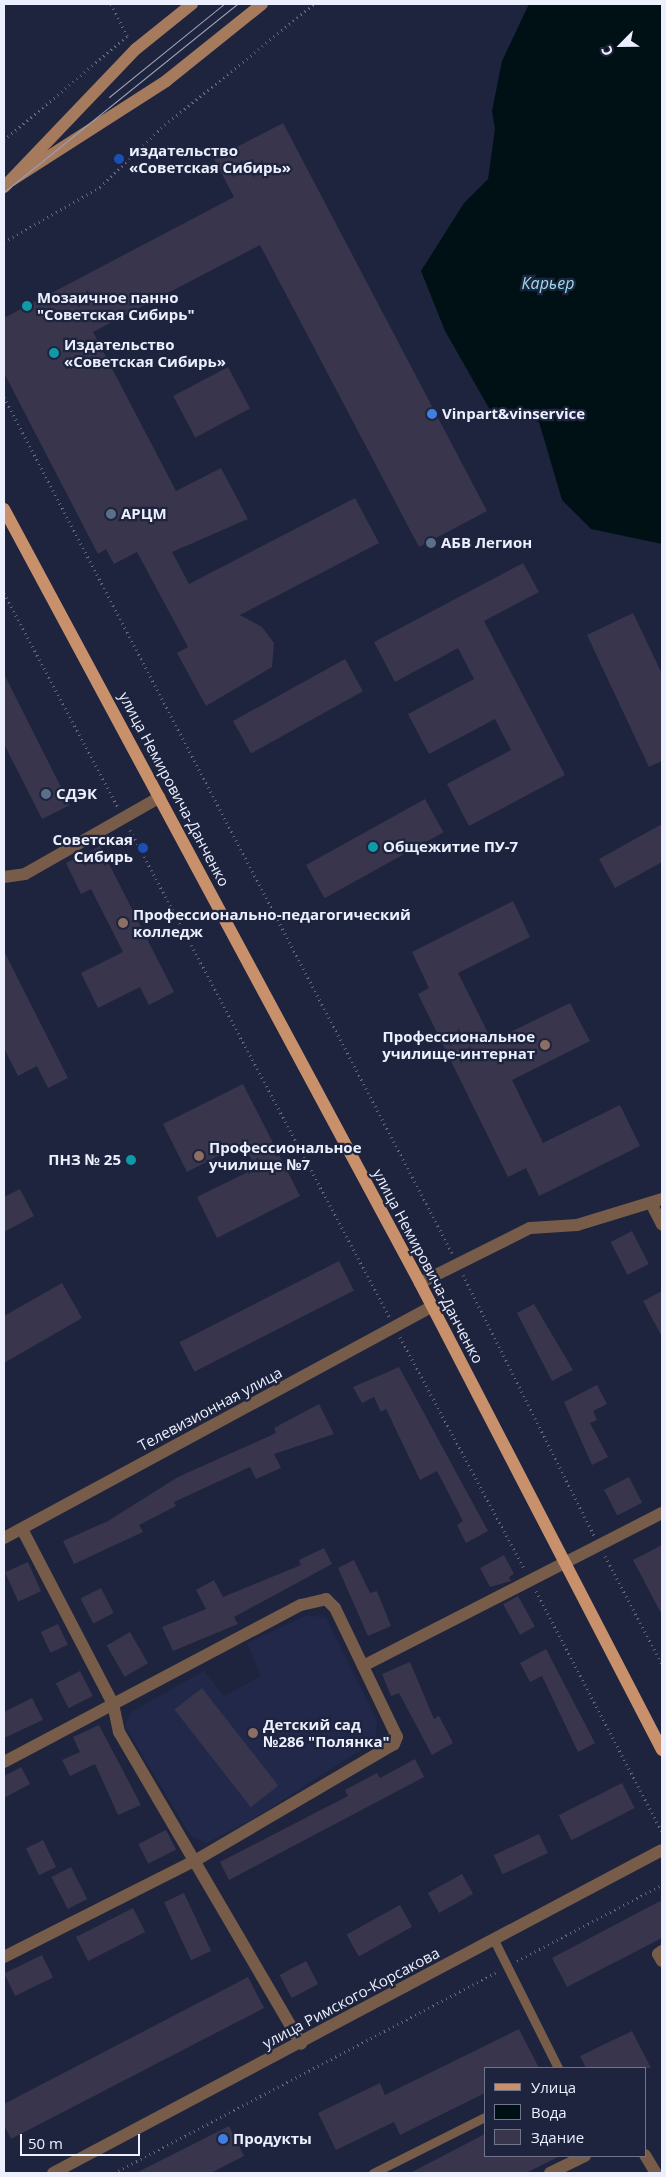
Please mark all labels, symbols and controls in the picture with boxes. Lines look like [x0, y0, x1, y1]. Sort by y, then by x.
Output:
north arrow [596, 20, 646, 70]
text: С [596, 43, 617, 59]
place label: издательство «Советская Сибирь» [129, 141, 291, 176]
marker: издательство «Советская Сибирь» [113, 153, 125, 165]
water label: Карьер [522, 273, 574, 293]
place label: Мозаичное панно "Советская Сибирь" [37, 288, 195, 323]
marker: Мозаичное панно "Советская Сибирь" [21, 300, 33, 312]
place label: Издательство «Советская Сибирь» [64, 335, 226, 370]
marker: Издательство «Советская Сибирь» [48, 347, 60, 359]
place label: Vinpart&vinservice [442, 405, 585, 423]
marker: Vinpart&vinservice [426, 408, 438, 420]
place label: АРЦМ [121, 505, 167, 523]
marker: АРЦМ [105, 508, 117, 520]
place label: АБВ Легион [441, 534, 532, 552]
marker: АБВ Легион [425, 537, 437, 549]
street label: улица Немировича-Данченко [115, 689, 233, 889]
place label: СДЭК [56, 785, 97, 803]
marker: СДЭК [40, 788, 52, 800]
place label: Советская Сибирь [53, 830, 133, 865]
place label: Общежитие ПУ-7 [383, 838, 518, 856]
marker: Общежитие ПУ-7 [367, 841, 379, 853]
marker: Советская Сибирь [137, 842, 149, 854]
place label: Профессионально-педагогический колледж [133, 905, 411, 940]
marker: Профессионально-педагогический колледж [117, 917, 129, 929]
place label: Профессиональное училище-интернат [382, 1027, 535, 1062]
marker: Профессиональное училище-интернат [539, 1039, 551, 1051]
place label: Профессиональное училище №7 [209, 1138, 361, 1173]
marker: Профессиональное училище №7 [193, 1150, 205, 1162]
place label: ПНЗ № 25 [48, 1151, 121, 1169]
marker: ПНЗ № 25 [125, 1154, 137, 1166]
street label: улица Немировича-Данченко [369, 1166, 487, 1366]
street label: Телевизионная улица [135, 1363, 285, 1455]
place label: Детский сад №286 "Полянка" [263, 1715, 390, 1750]
marker: Детский сад №286 "Полянка" [247, 1727, 259, 1739]
street label: улица Римского-Корсакова [260, 1944, 442, 2052]
legend [483, 2067, 646, 2157]
text: Улица [531, 2077, 576, 2097]
text: Вода [531, 2102, 567, 2122]
scale bar [22, 2124, 142, 2156]
text: Здание [531, 2127, 584, 2147]
place label: Продукты [233, 2130, 312, 2148]
text: 50 m [28, 2133, 63, 2153]
marker: Продукты [217, 2133, 229, 2145]

